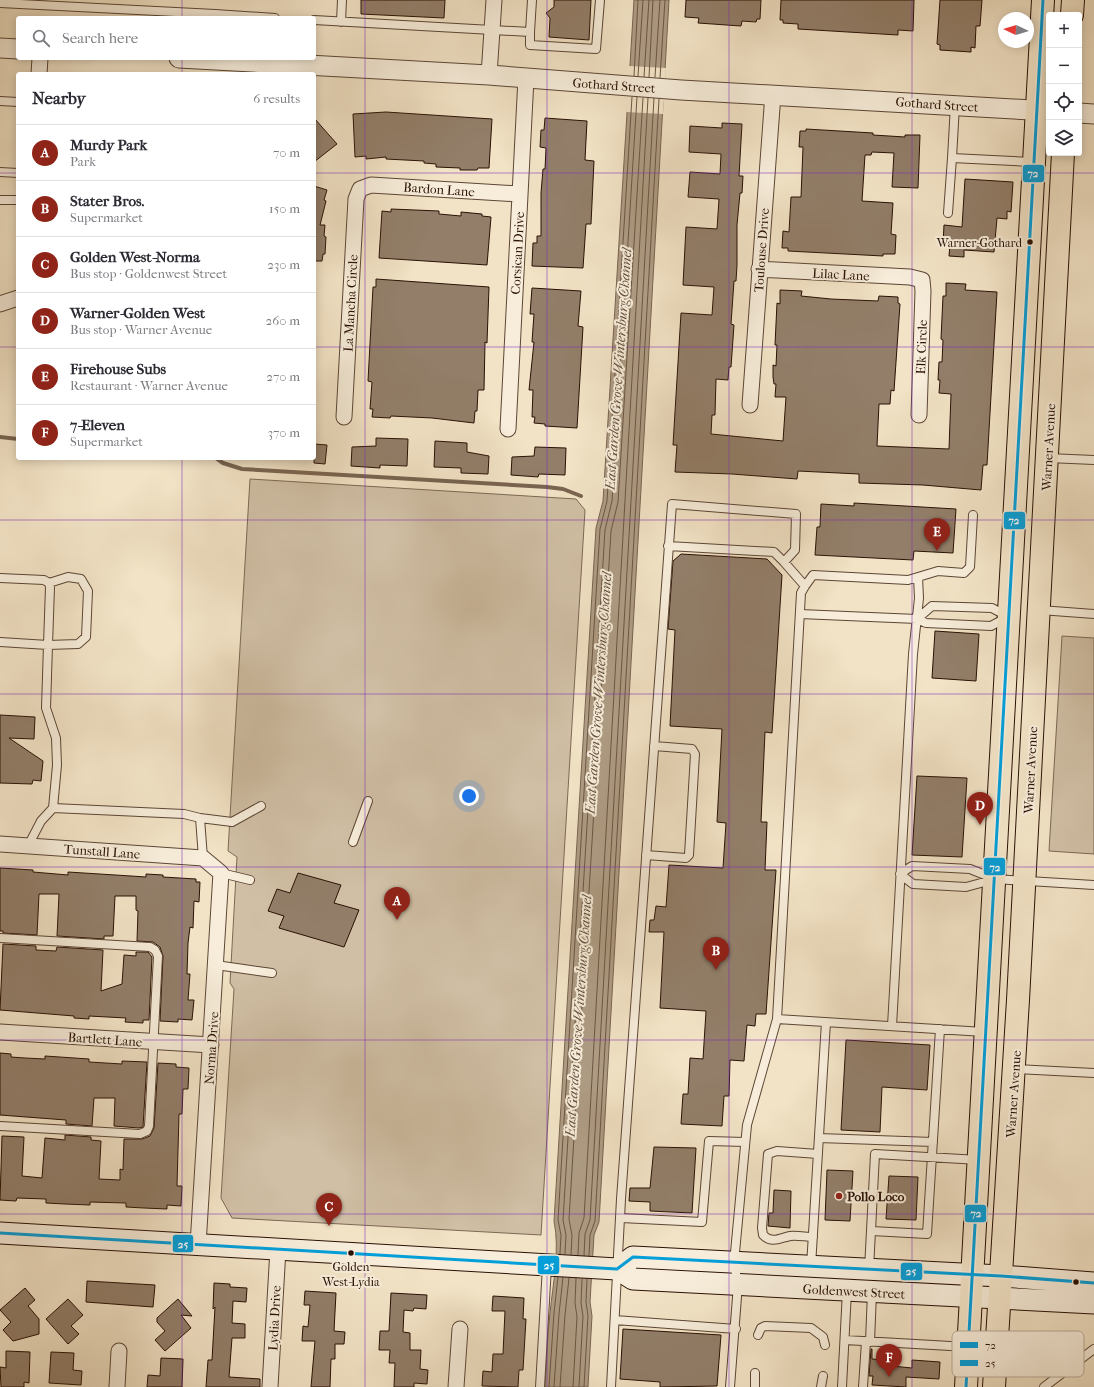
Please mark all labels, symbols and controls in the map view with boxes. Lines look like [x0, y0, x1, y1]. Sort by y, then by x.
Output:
north arrow [998, 12, 1034, 48]
map controls [1046, 12, 1082, 156]
button: + [1046, 12, 1082, 48]
search box [16, 16, 316, 60]
icon: search [30, 27, 52, 49]
text: Search here [62, 29, 138, 47]
button: − [1046, 48, 1082, 84]
street label: Gothard Street [572, 75, 656, 96]
button: locate [1046, 84, 1082, 120]
text: Nearby [32, 88, 86, 108]
text: 6 results [253, 91, 300, 106]
street label: Gothard Street [895, 94, 979, 115]
button: layers [1046, 120, 1082, 156]
text: Murdy Park [70, 136, 147, 154]
text: A [41, 145, 49, 160]
text: 70 m [273, 145, 300, 160]
text: Park [70, 154, 96, 169]
line badge: 72 [1022, 164, 1045, 183]
text: 72 [1027, 167, 1039, 180]
street label: Bardon Lane [403, 180, 476, 200]
text: Stater Bros. [70, 192, 144, 210]
text: B [41, 201, 49, 216]
text: 150 m [269, 201, 300, 216]
street label: Toulouse Drive [751, 207, 772, 293]
text: Supermarket [70, 210, 143, 225]
street label: Corsican Drive [508, 211, 527, 295]
place label: Warner-Gothard [936, 236, 1022, 250]
marker: Warner-Gothard [1025, 237, 1035, 247]
water label: East Garden Grove-Wintersburg Channel [602, 246, 636, 491]
text: Golden West-Norma [70, 248, 200, 266]
street label: La Mancha Circle [340, 253, 361, 352]
text: C [41, 257, 49, 272]
text: 230 m [267, 257, 300, 272]
text: Bus stop · Goldenwest Street [70, 266, 227, 281]
street label: Lilac Lane [812, 266, 871, 284]
text: Warner-Golden West [70, 304, 205, 322]
text: D [40, 313, 50, 328]
text: 260 m [266, 313, 300, 328]
street label: Elk Circle [913, 319, 930, 375]
text: Bus stop · Warner Avenue [70, 322, 212, 337]
text: Firehouse Subs [70, 360, 166, 378]
text: E [41, 369, 49, 384]
text: 270 m [266, 369, 300, 384]
text: Restaurant · Warner Avenue [70, 378, 228, 393]
street label: Warner Avenue [1039, 402, 1058, 492]
text: 7-Eleven [70, 416, 125, 434]
text: F [42, 425, 48, 440]
text: 370 m [268, 425, 300, 440]
text: Supermarket [70, 434, 143, 449]
line badge: 72 [1003, 511, 1026, 530]
text: 72 [1008, 514, 1020, 527]
pin: E [924, 518, 950, 551]
water label: East Garden Grove-Wintersburg Channel [582, 570, 616, 815]
street label: Warner Avenue [1021, 725, 1040, 815]
your location [459, 786, 479, 806]
pin: D [967, 792, 993, 825]
street label: Tunstall Lane [63, 841, 141, 862]
line badge: 72 [983, 857, 1006, 876]
text: 72 [989, 861, 1001, 874]
pin: A [384, 887, 410, 920]
water label: East Garden Grove-Wintersburg Channel [562, 893, 596, 1138]
pin: B [703, 937, 729, 970]
street label: Norma Drive [201, 1011, 222, 1085]
street label: Bartlett Lane [67, 1029, 143, 1050]
street label: Warner Avenue [1003, 1049, 1024, 1139]
place label: Pollo Loco [847, 1189, 905, 1204]
marker: Pollo Loco [834, 1191, 844, 1201]
pin: C [316, 1193, 342, 1226]
line badge: 72 [964, 1204, 987, 1223]
text: 72 [970, 1207, 982, 1220]
line badge: 25 [172, 1234, 194, 1253]
text: 25 [178, 1238, 188, 1251]
marker: Golden West-Lydia [346, 1248, 356, 1258]
line badge: 25 [537, 1255, 560, 1275]
text: 25 [544, 1259, 554, 1272]
place label: Golden West-Lydia [321, 1260, 380, 1289]
line badge: 25 [900, 1262, 923, 1281]
text: 25 [906, 1265, 916, 1278]
unlabelled marker [1071, 1277, 1081, 1287]
street label: Goldenwest Street [802, 1281, 906, 1302]
street label: Lydia Drive [265, 1284, 284, 1351]
legend [952, 1331, 1084, 1377]
text: 72 [985, 1339, 996, 1352]
pin: F [876, 1344, 902, 1377]
text: 25 [985, 1357, 996, 1370]

